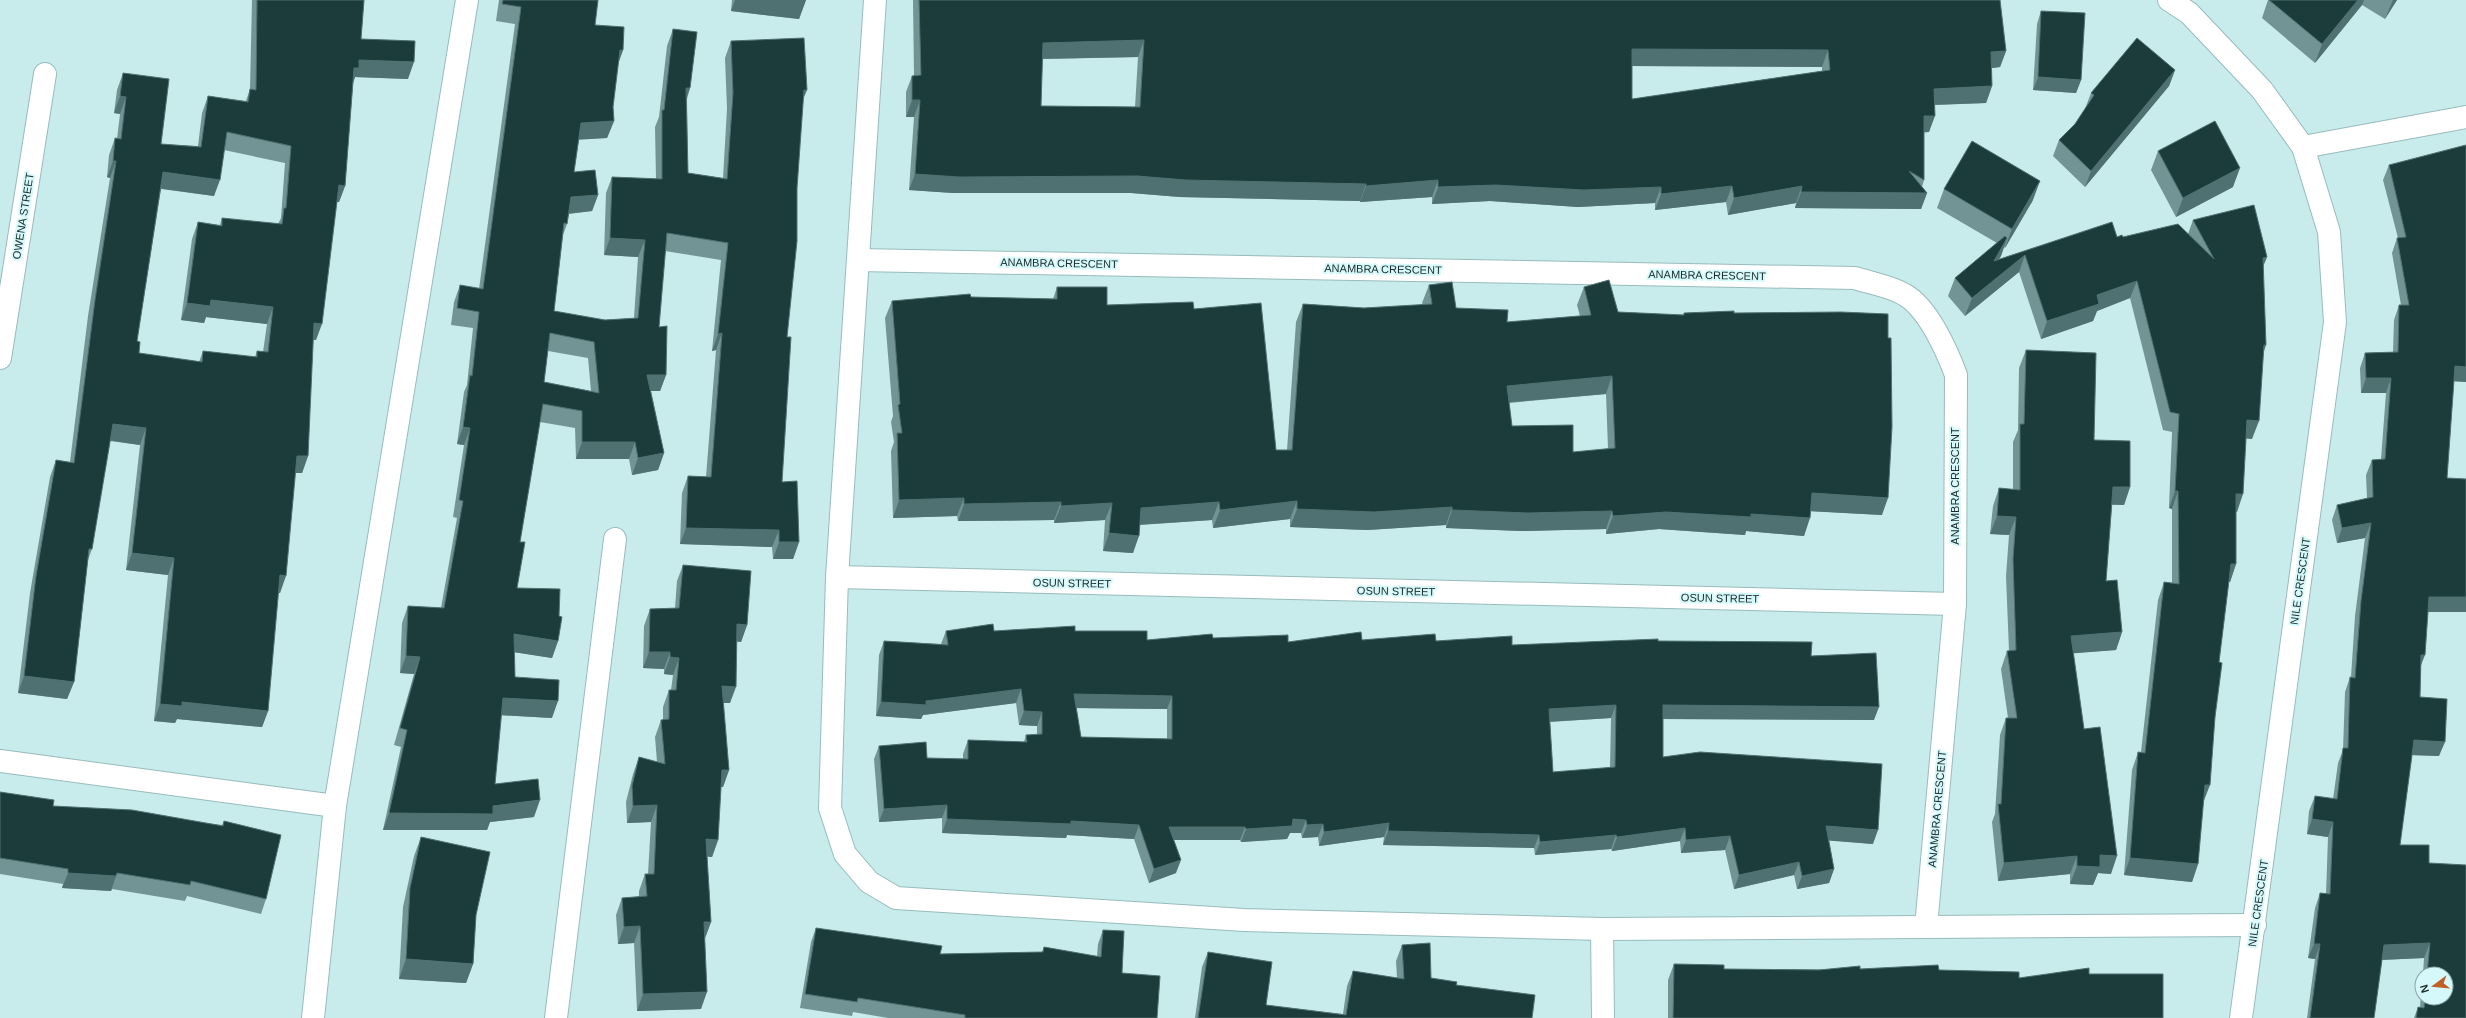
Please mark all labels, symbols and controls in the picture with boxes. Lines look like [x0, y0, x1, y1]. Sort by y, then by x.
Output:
street label: OWENA STREET [10, 172, 36, 260]
street label: ANAMBRA CRESCENT [1000, 256, 1118, 270]
street label: ANAMBRA CRESCENT [1324, 262, 1442, 276]
street label: ANAMBRA CRESCENT [1648, 268, 1766, 282]
street label: ANAMBRA CRESCENT [1949, 427, 1961, 545]
street label: NILE CRESCENT [2288, 536, 2312, 625]
street label: OSUN STREET [1033, 576, 1111, 590]
street label: OSUN STREET [1357, 584, 1435, 598]
street label: OSUN STREET [1681, 591, 1759, 605]
street label: ANAMBRA CRESCENT [1926, 750, 1948, 868]
street label: NILE CRESCENT [2246, 858, 2270, 947]
north arrow [2414, 966, 2454, 1006]
text: N [2418, 983, 2431, 994]

